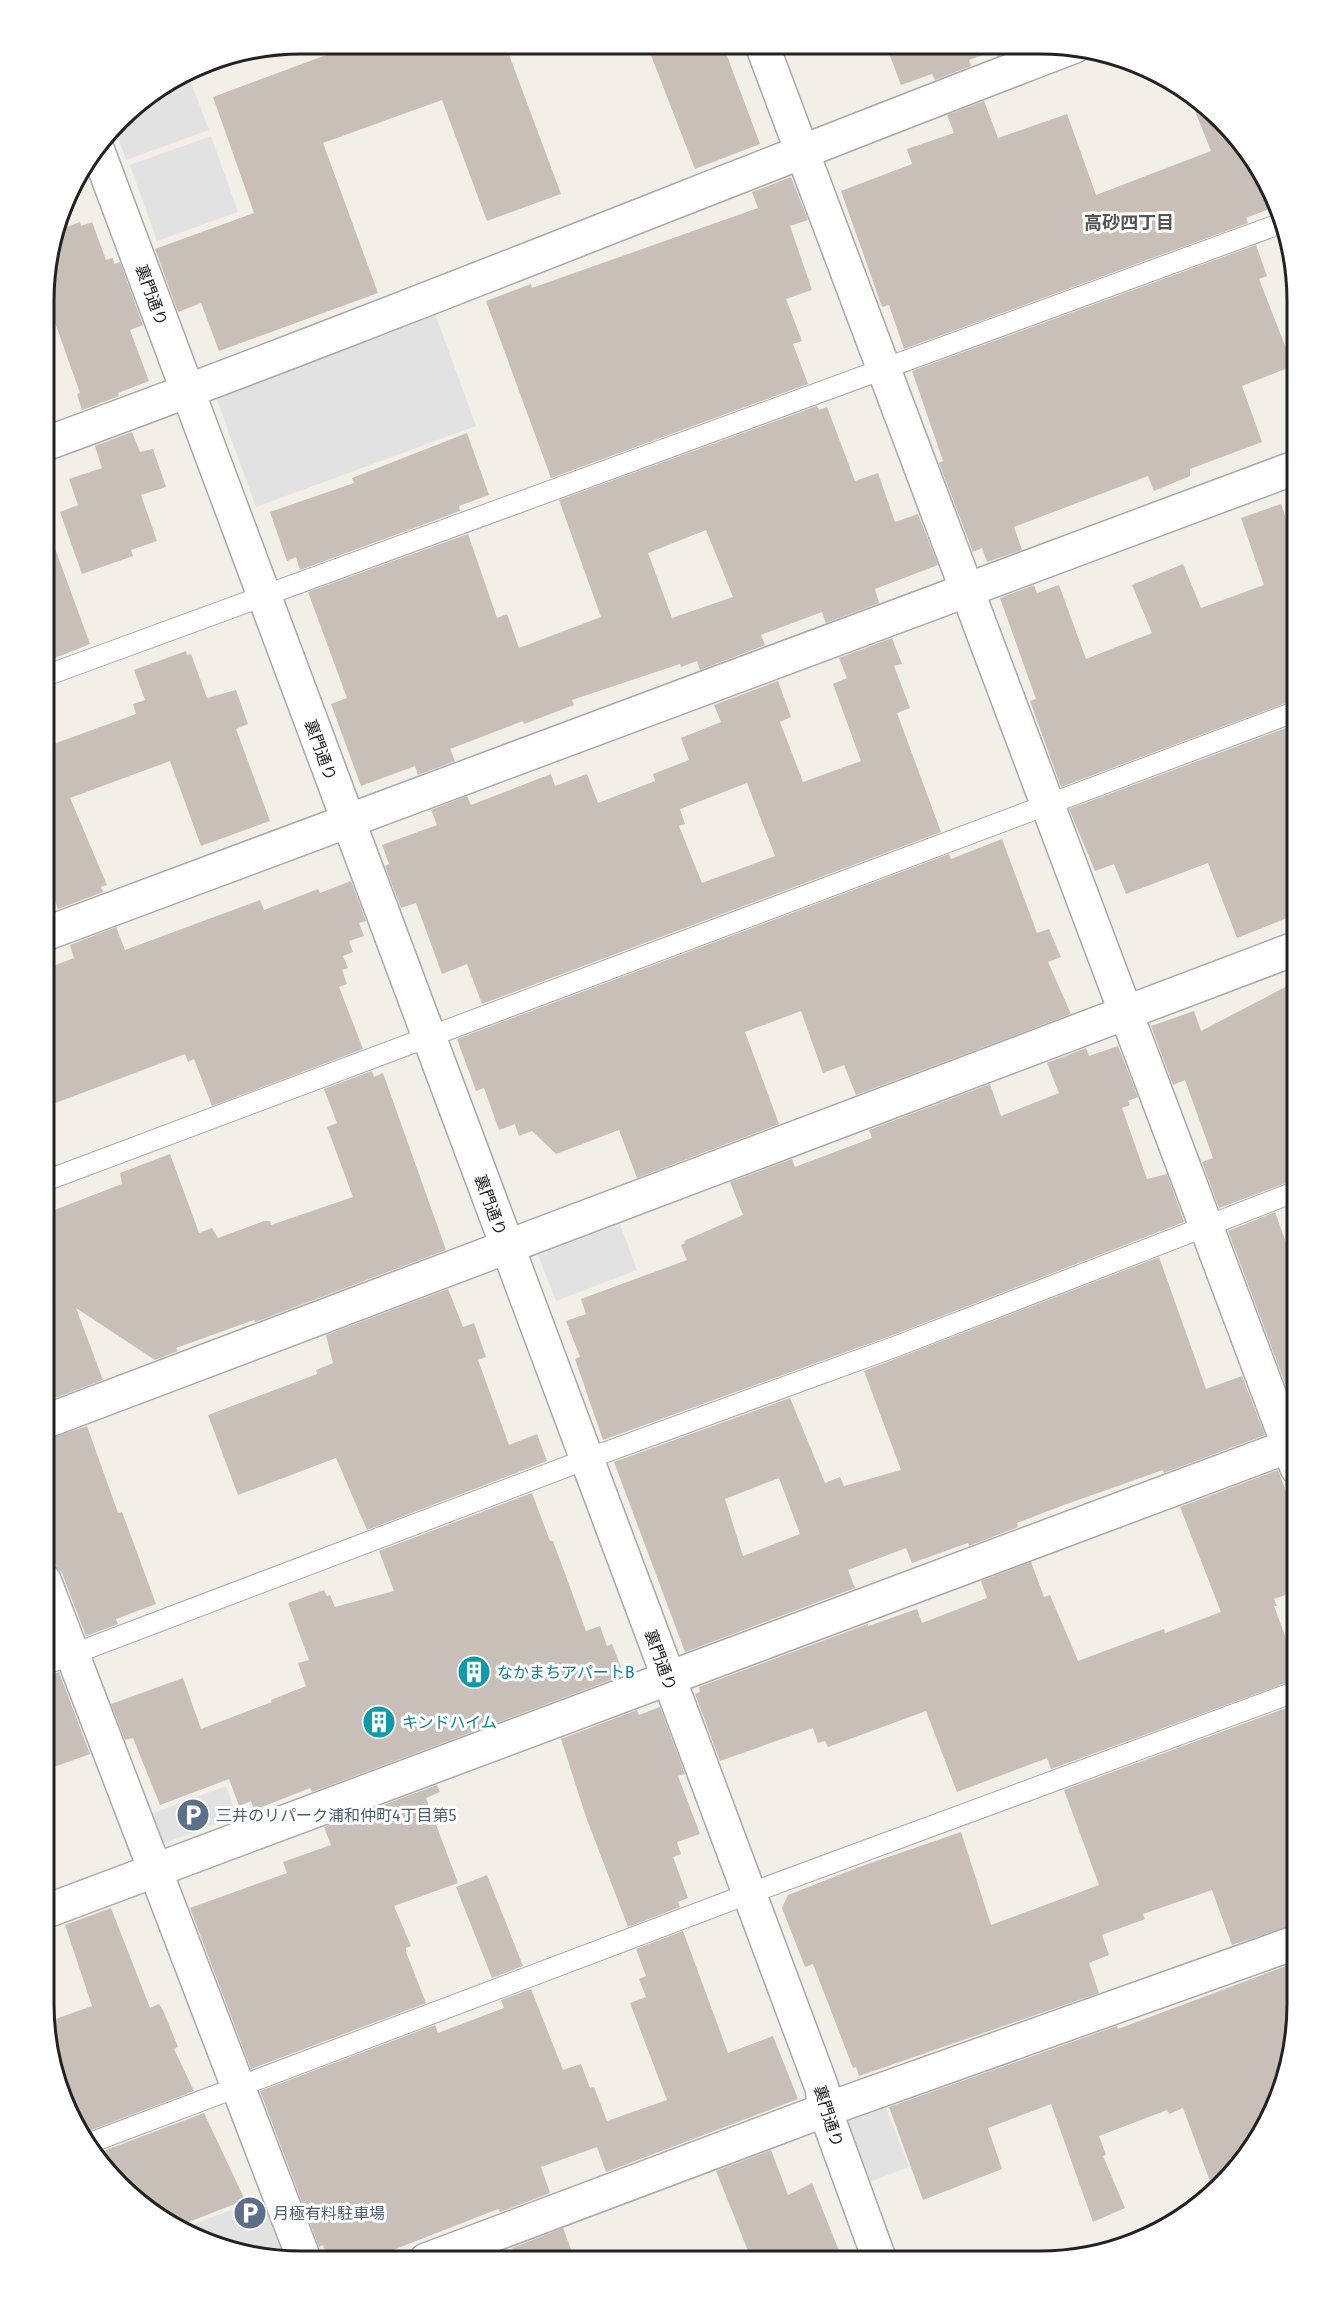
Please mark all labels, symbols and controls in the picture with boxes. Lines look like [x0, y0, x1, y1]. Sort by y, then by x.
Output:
district label: 高砂四丁目 [1084, 212, 1174, 234]
street label: 裏門通り [132, 262, 171, 328]
street label: 裏門通り [301, 717, 340, 783]
street label: 裏門通り [471, 1172, 510, 1238]
street label: 裏門通り [641, 1627, 680, 1693]
building icon: なかまちアパートB [456, 1654, 492, 1690]
place label: なかまちアパートB [497, 1663, 635, 1682]
building icon: キンドハイム [361, 1704, 397, 1740]
place label: キンドハイム [402, 1713, 497, 1732]
parking icon: 三井のリパーク浦和仲町4丁目第5 [175, 1797, 211, 1833]
place label: 三井のリパーク浦和仲町4丁目第5 [216, 1806, 457, 1825]
street label: 裏門通り [810, 2083, 847, 2150]
parking icon: 月極有料駐車場 [232, 2195, 268, 2231]
place label: 月極有料駐車場 [273, 2204, 385, 2223]

